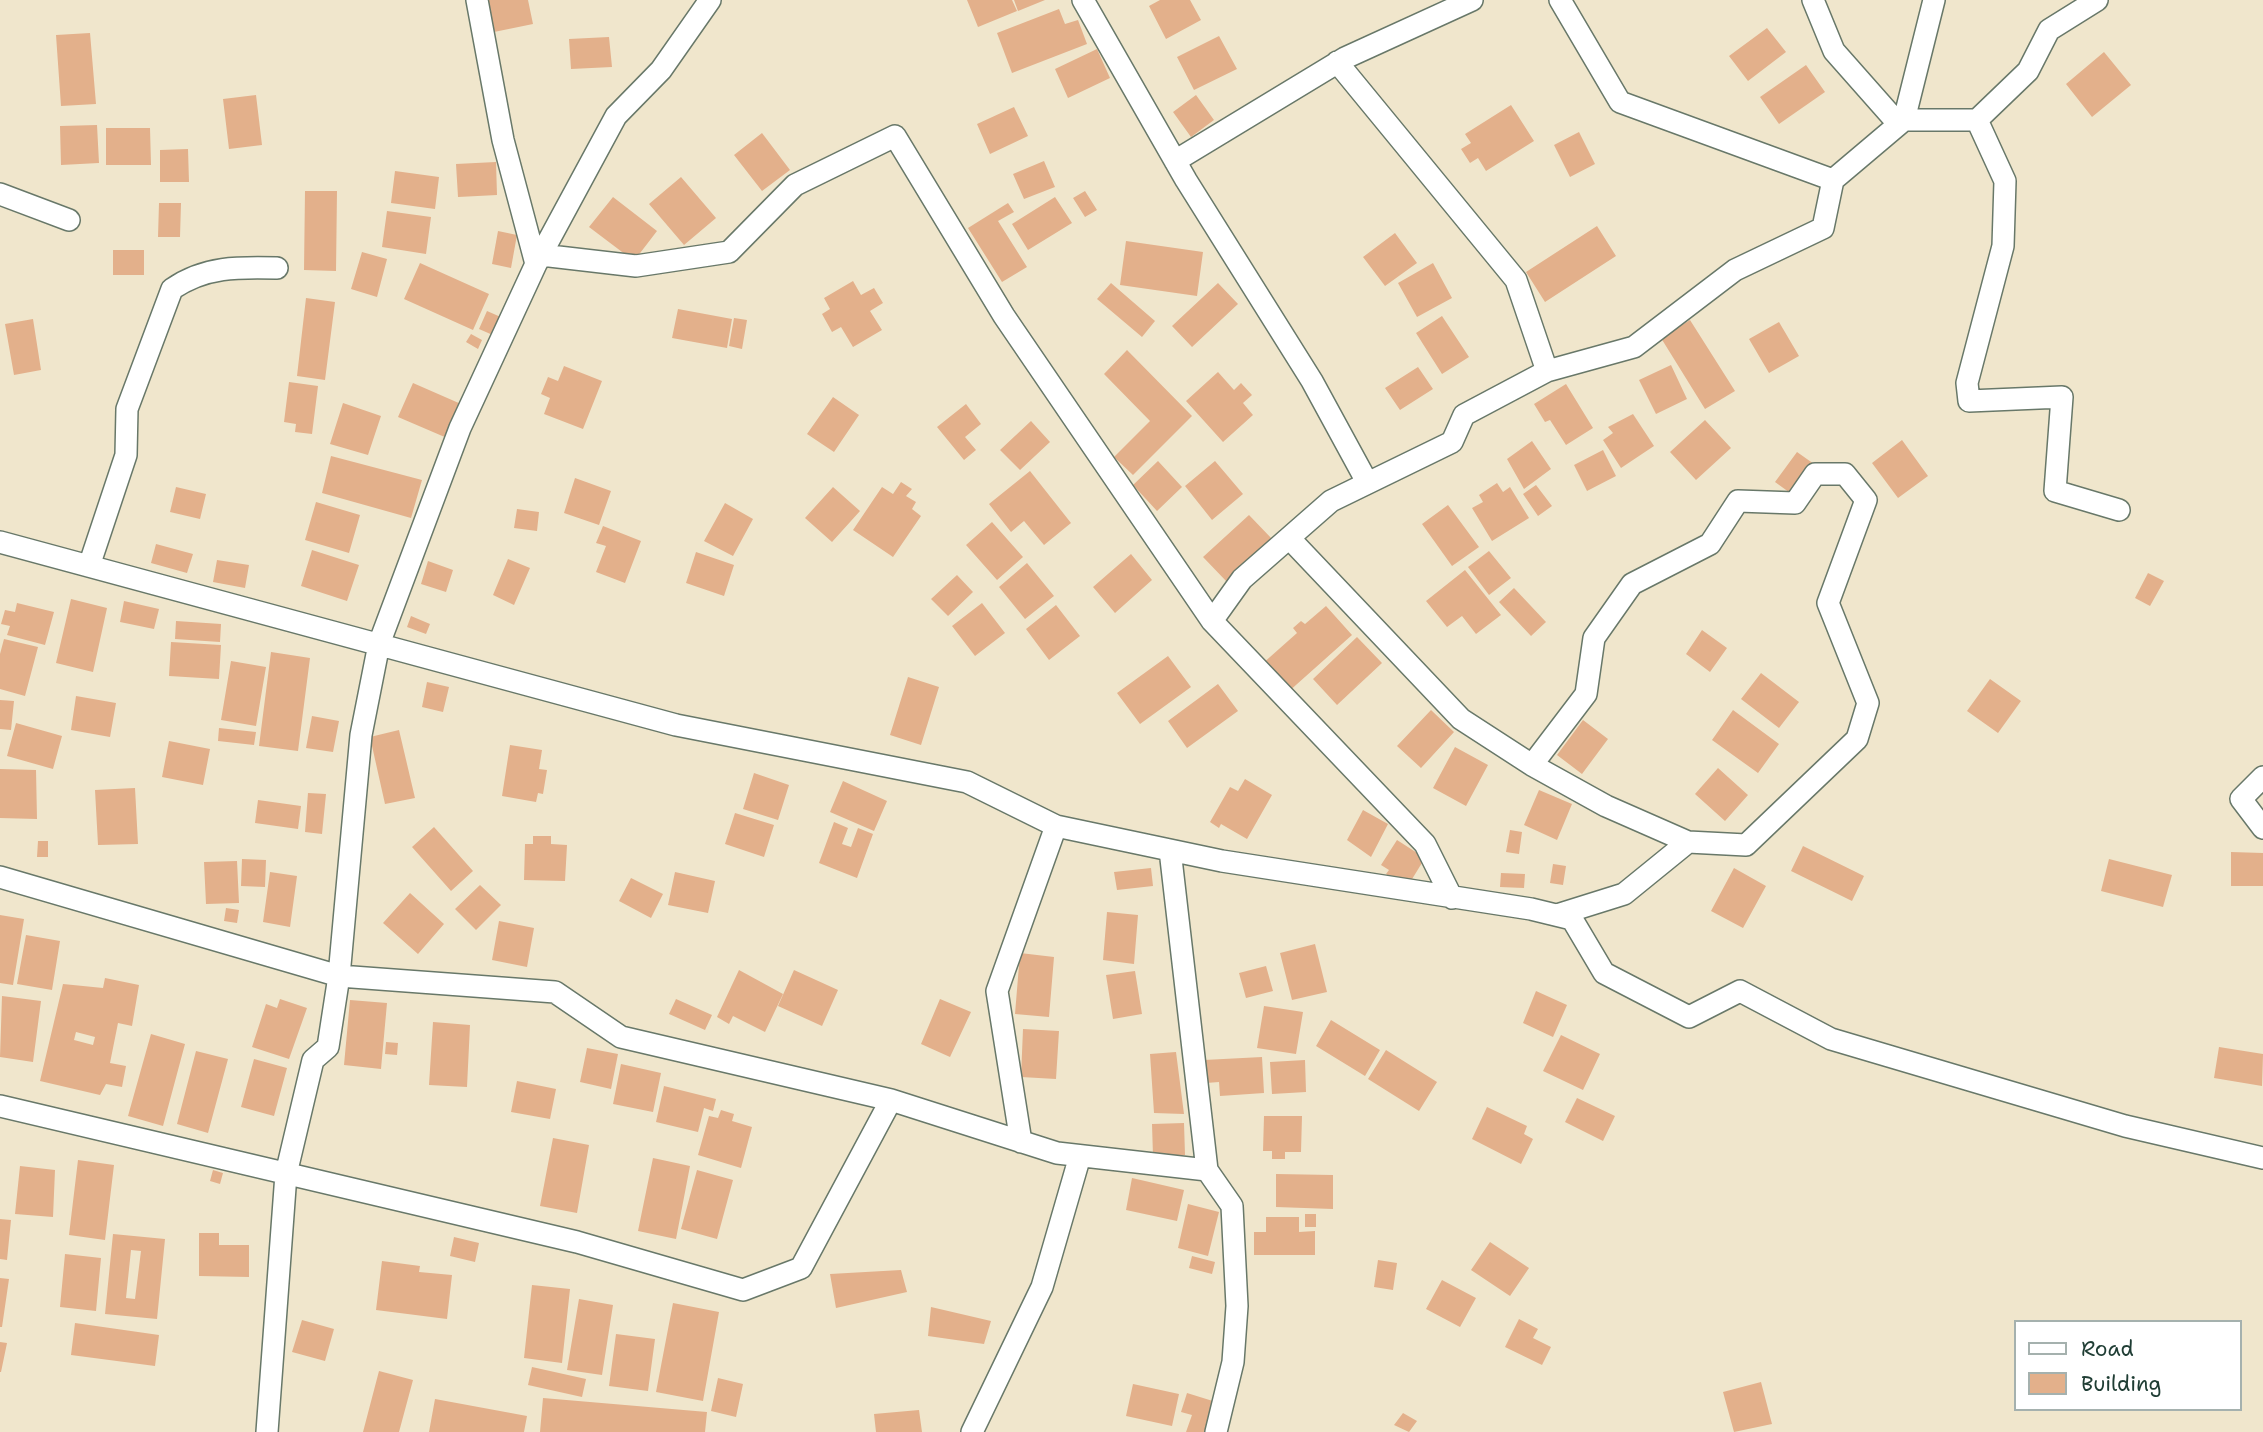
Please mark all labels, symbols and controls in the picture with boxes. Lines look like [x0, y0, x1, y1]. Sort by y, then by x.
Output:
legend [2014, 1320, 2242, 1411]
text: Road [2081, 1335, 2134, 1363]
text: Building [2081, 1370, 2161, 1398]

